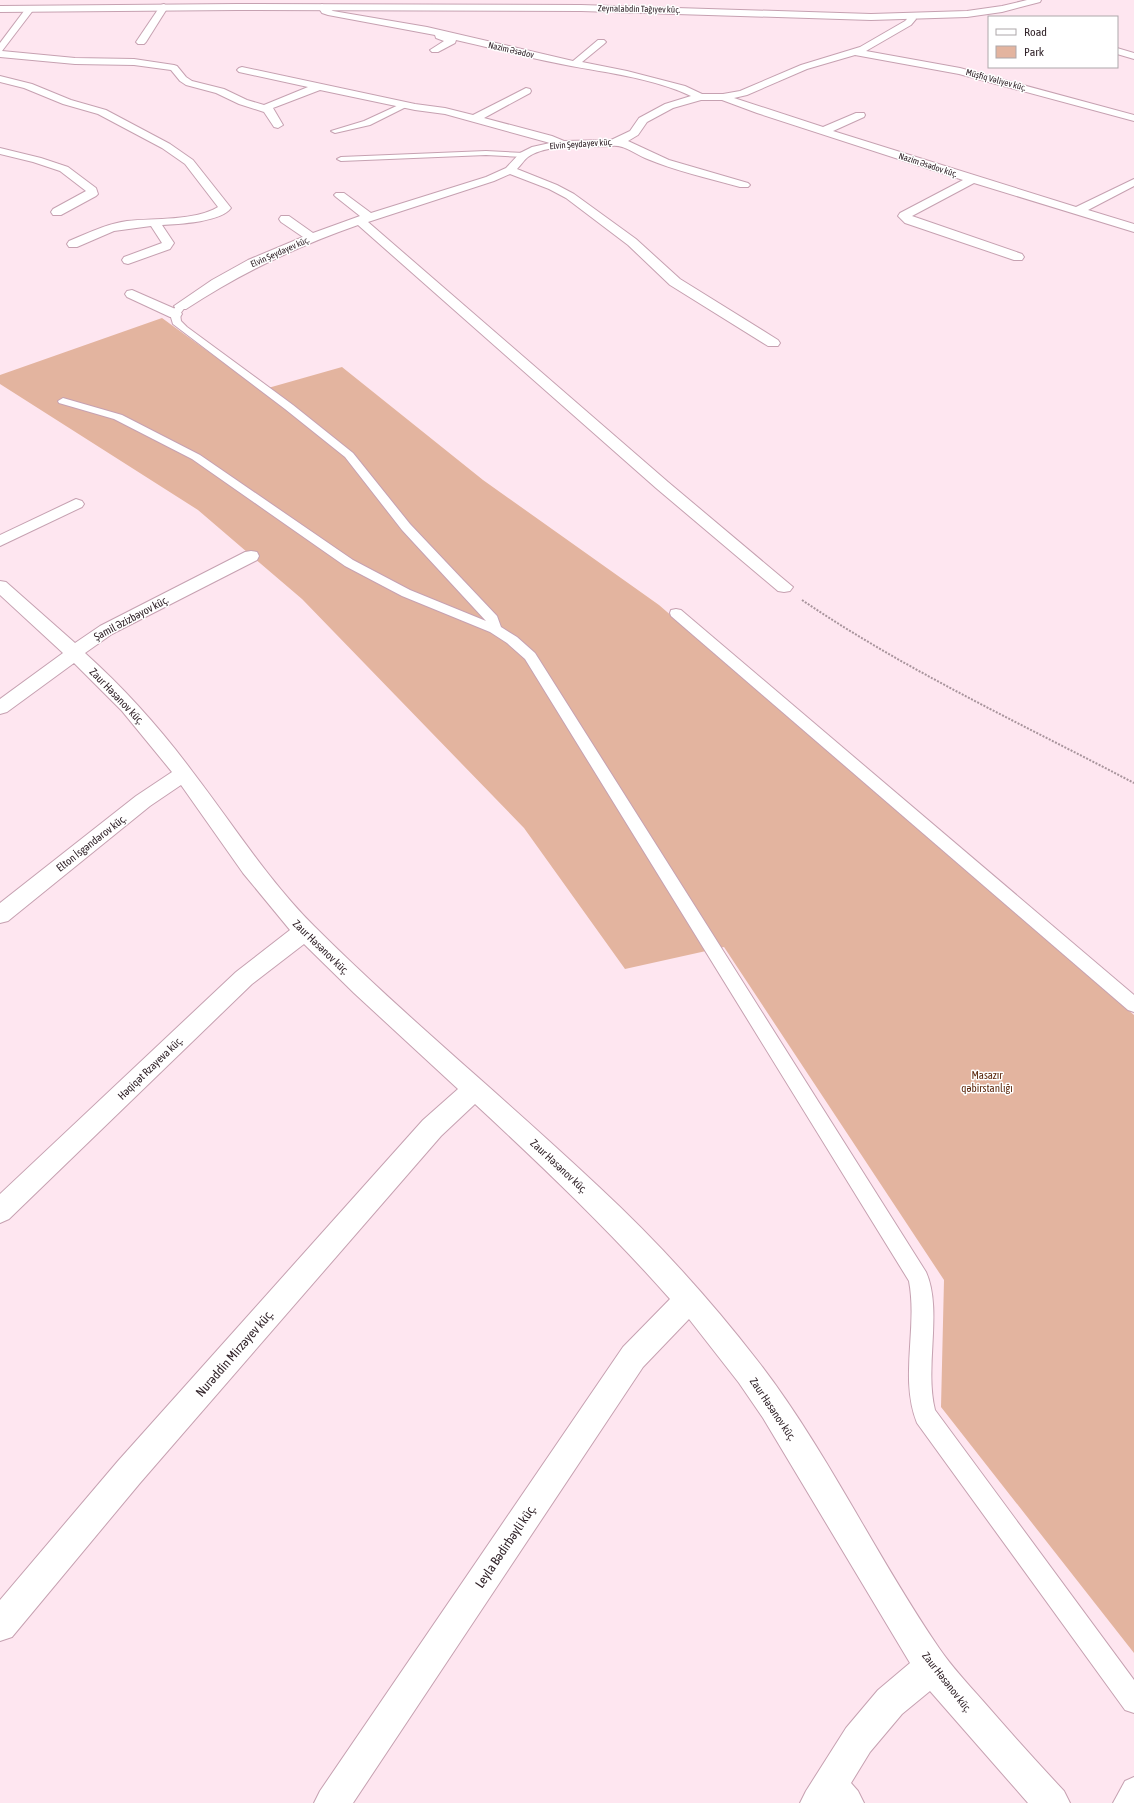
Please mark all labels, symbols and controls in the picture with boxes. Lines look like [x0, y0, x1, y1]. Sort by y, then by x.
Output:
street label: Zeynalabdin Tağıyev küç. [598, 3, 681, 15]
legend [988, 16, 1118, 68]
text: Road [1024, 25, 1047, 39]
street label: Nazim Əsədov [487, 40, 535, 60]
text: Park [1024, 45, 1045, 59]
street label: Müşfiq Vəliyev küç. [965, 67, 1028, 93]
street label: Elvin Şeydayev küç. [549, 137, 613, 151]
street label: Nazim Əsədov küç. [897, 151, 959, 179]
street label: Elvin Şeydayev küç. [249, 234, 311, 269]
street label: Şamil Əzizbəyov küç. [92, 593, 170, 643]
street label: Zaur Həsənov küç. [87, 666, 147, 726]
street label: Elton İsgəndərov küç. [54, 812, 128, 874]
street label: Zaur Həsənov küç. [291, 917, 351, 977]
street label: Həqiqət Rzayeva küç. [115, 1034, 185, 1102]
park label: Masazır qəbirstanlığı [961, 1069, 1013, 1094]
street label: Zaur Həsənov küç. [528, 1137, 590, 1195]
street label: Nurəddin Mirzəyev küç. [193, 1307, 276, 1400]
street label: Zaur Həsənov küç. [748, 1375, 798, 1443]
street label: Leyla Bədirbəyli küç. [472, 1502, 539, 1591]
street label: Zaur Həsənov küç. [920, 1650, 974, 1714]

